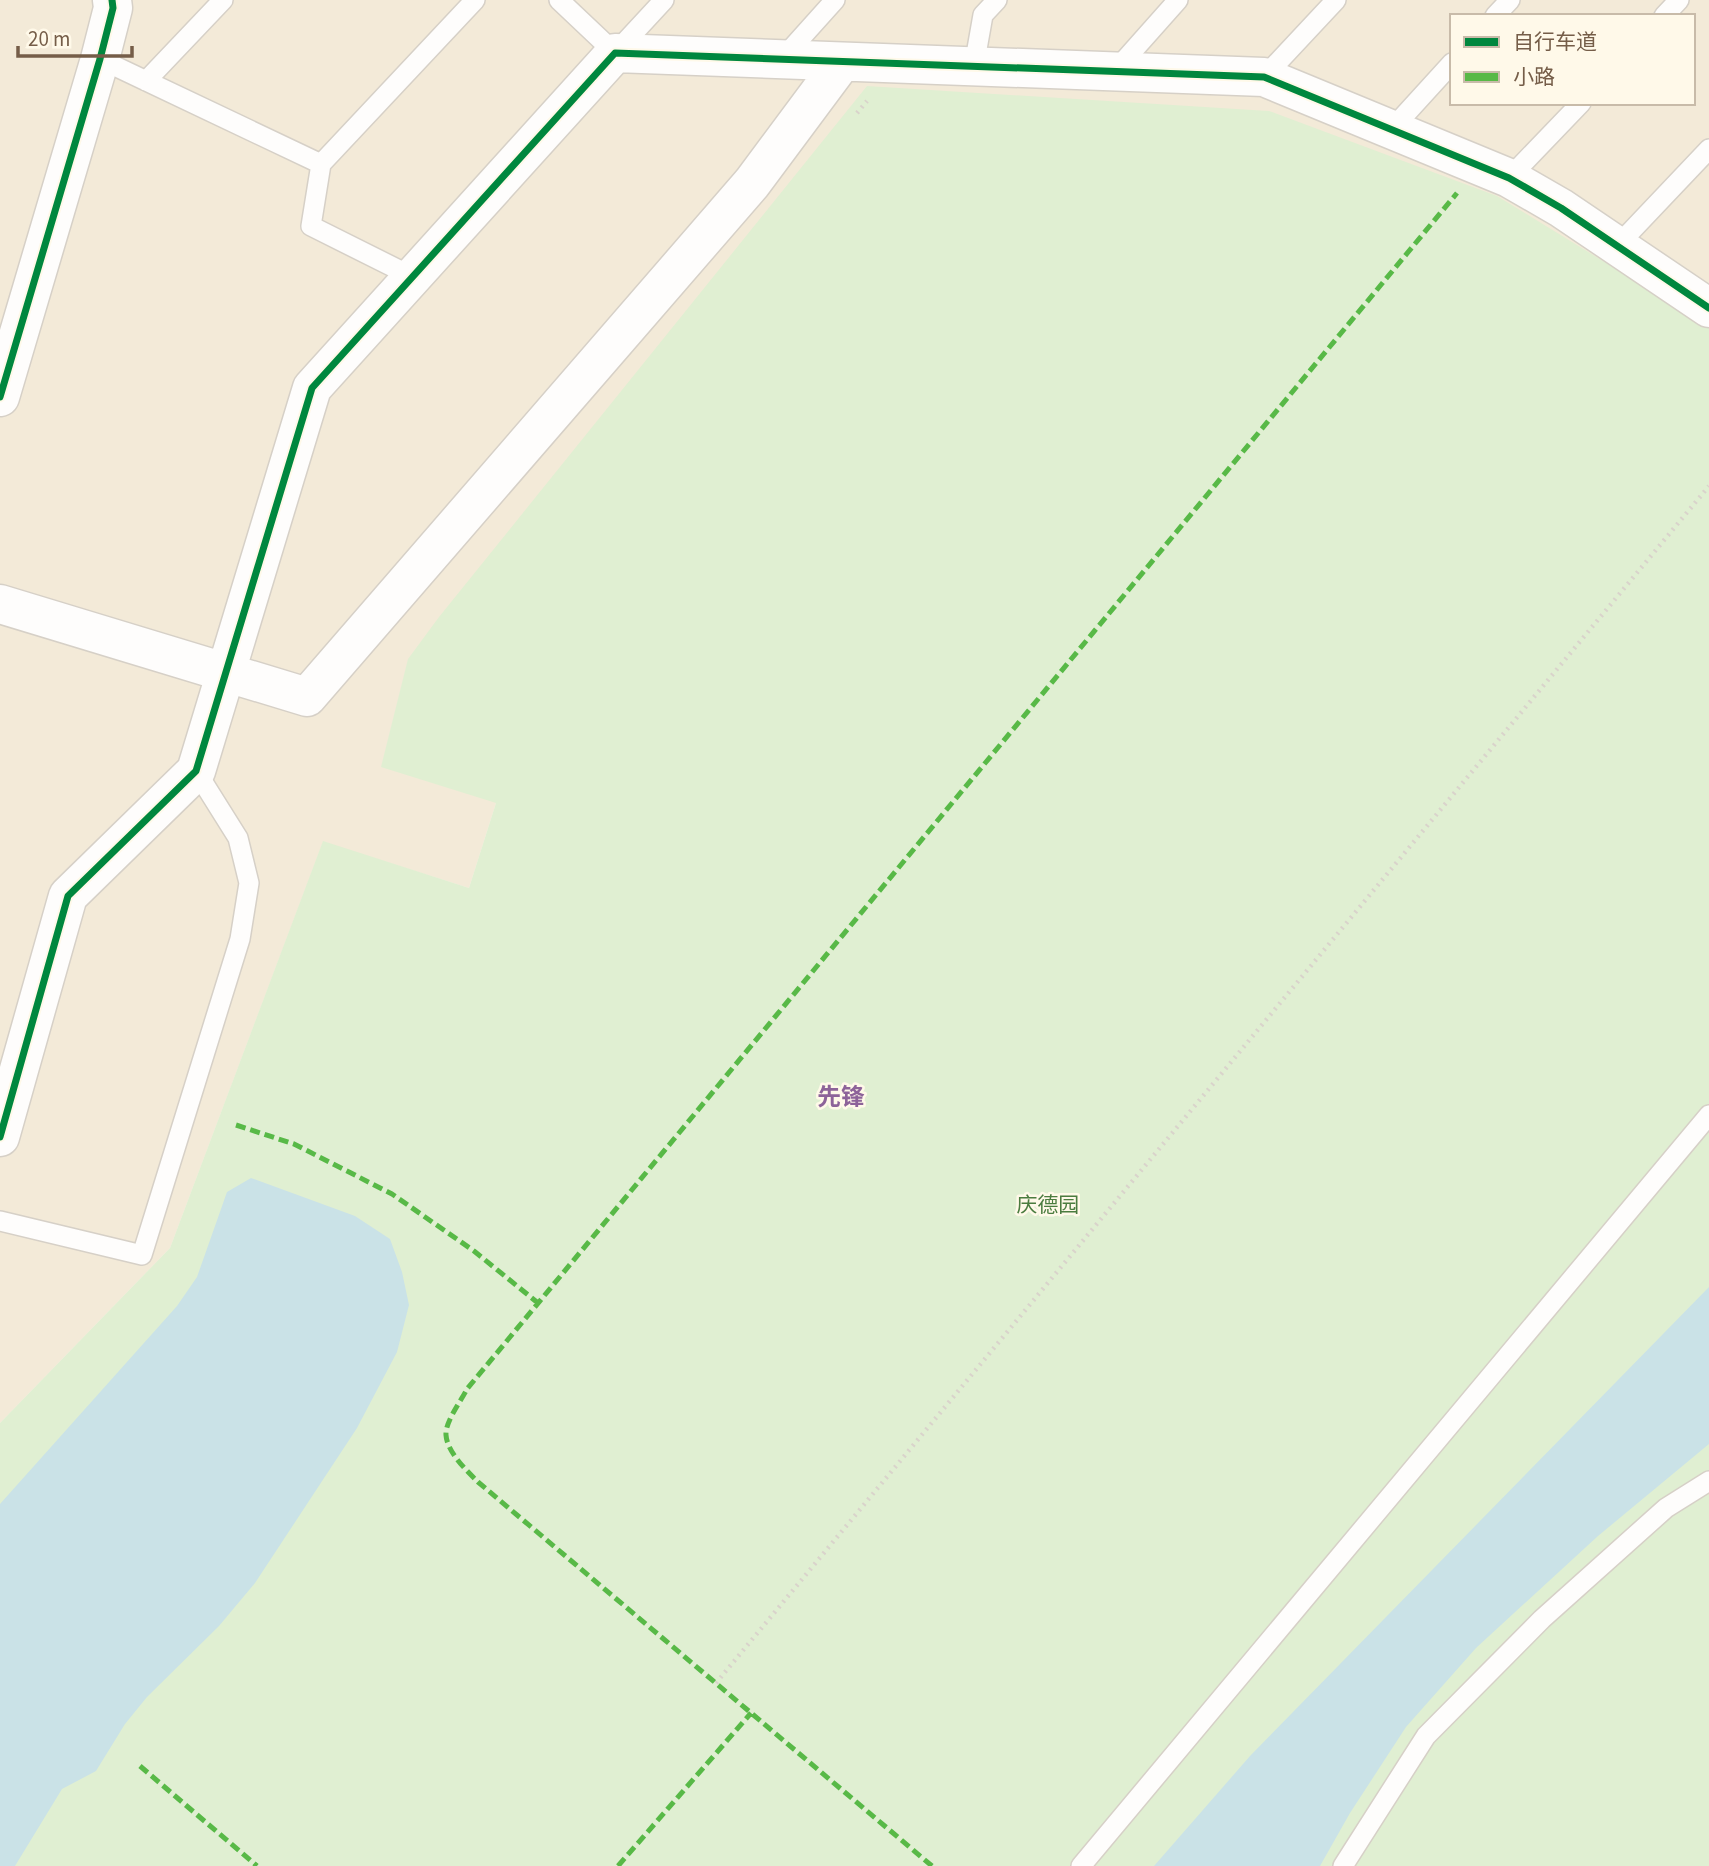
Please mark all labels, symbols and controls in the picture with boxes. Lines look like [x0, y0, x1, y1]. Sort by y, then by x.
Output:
scale bar [18, 14, 131, 58]
legend [1450, 14, 1695, 105]
text: 20 m [28, 24, 70, 54]
text: 自行车道 [1513, 27, 1597, 57]
text: 小路 [1513, 62, 1555, 92]
district label: 先锋 [817, 1080, 865, 1115]
park label: 庆德园 [1017, 1190, 1080, 1220]

